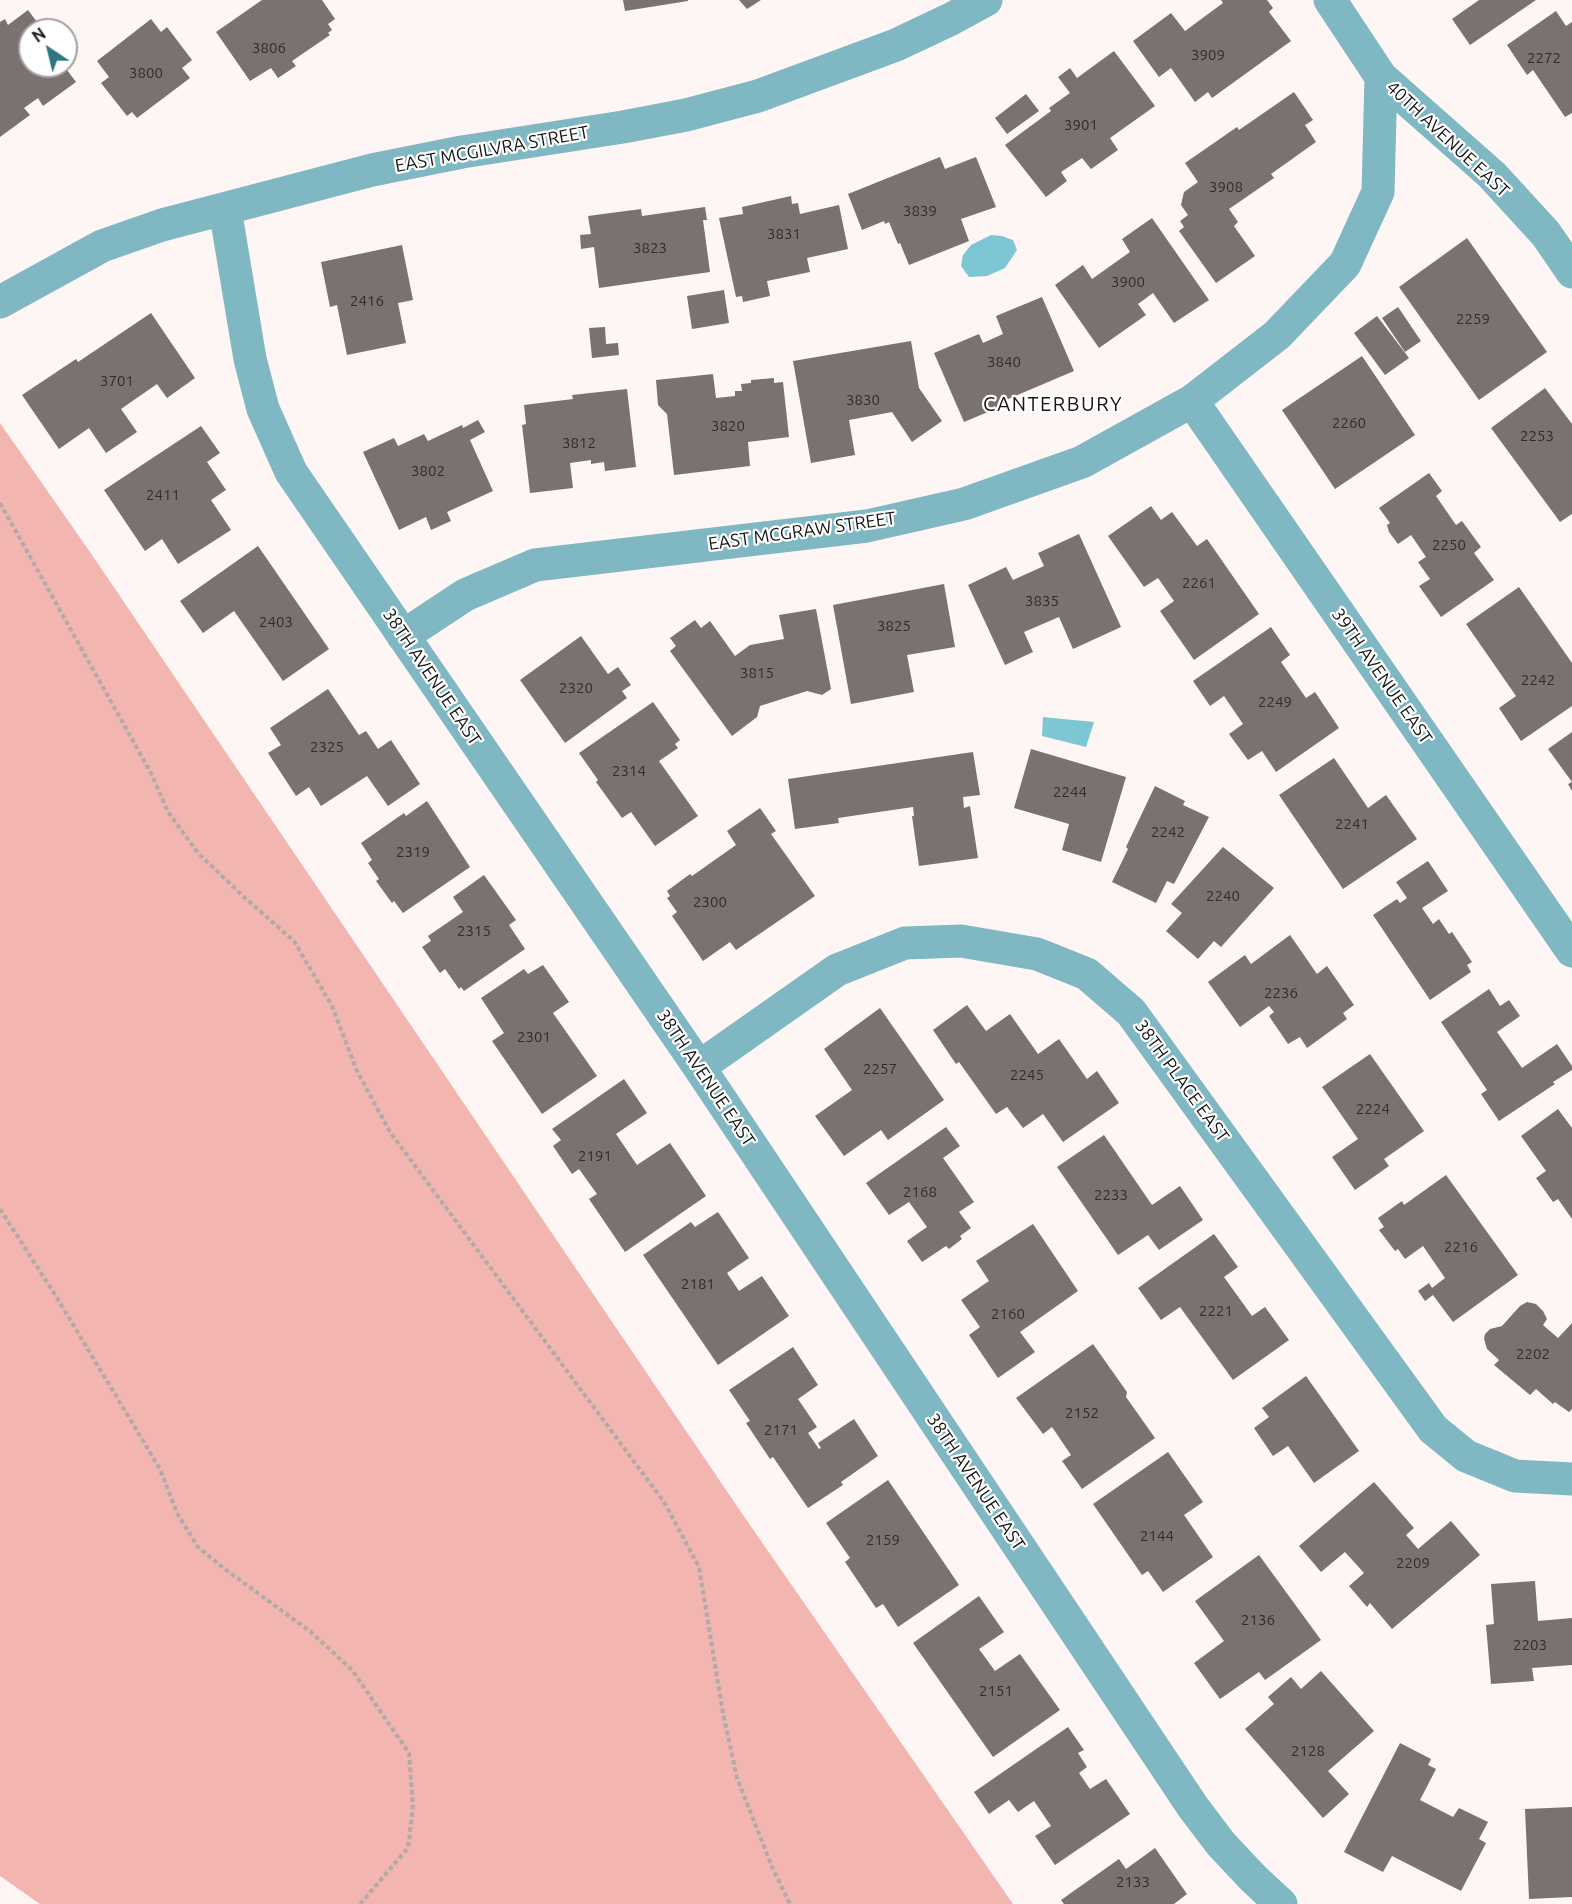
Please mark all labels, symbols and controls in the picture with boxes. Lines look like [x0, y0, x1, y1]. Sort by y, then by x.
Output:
north arrow [18, 18, 78, 78]
text: N [29, 24, 49, 46]
house number: 3806 [252, 39, 286, 57]
house number: 3909 [1191, 46, 1225, 64]
house number: 2272 [1527, 49, 1561, 67]
house number: 3800 [129, 64, 163, 82]
street label: 40TH AVENUE EAST [1382, 76, 1514, 202]
house number: 3901 [1064, 116, 1098, 134]
street label: EAST MCGILVRA STREET [393, 121, 591, 177]
house number: 3908 [1209, 178, 1243, 196]
house number: 3839 [903, 202, 937, 220]
house number: 3831 [767, 225, 801, 243]
house number: 3823 [633, 239, 667, 257]
house number: 3900 [1111, 273, 1145, 291]
house number: 2416 [350, 292, 384, 310]
house number: 2259 [1456, 310, 1490, 328]
house number: 3840 [987, 353, 1021, 371]
house number: 3701 [100, 372, 134, 390]
house number: 3830 [846, 391, 880, 409]
district label: CANTERBURY [983, 392, 1123, 416]
house number: 2260 [1332, 414, 1366, 432]
house number: 3820 [711, 417, 745, 435]
house number: 2253 [1520, 427, 1554, 445]
house number: 3812 [562, 434, 596, 452]
house number: 3802 [411, 462, 445, 480]
house number: 2411 [146, 486, 180, 504]
street label: EAST MCGRAW STREET [707, 507, 897, 555]
house number: 2250 [1432, 536, 1466, 554]
house number: 2261 [1182, 574, 1216, 592]
house number: 3835 [1025, 592, 1059, 610]
street label: 38TH AVENUE EAST [378, 604, 486, 750]
street label: 39TH AVENUE EAST [1327, 604, 1437, 748]
house number: 2403 [259, 613, 293, 631]
house number: 3825 [877, 617, 911, 635]
house number: 3815 [740, 664, 774, 682]
house number: 2242 [1521, 671, 1555, 689]
house number: 2320 [559, 679, 593, 697]
house number: 2249 [1258, 693, 1292, 711]
house number: 2325 [310, 738, 344, 756]
house number: 2314 [612, 762, 646, 780]
house number: 2244 [1053, 783, 1087, 801]
house number: 2241 [1335, 815, 1369, 833]
house number: 2242 [1151, 823, 1185, 841]
house number: 2319 [396, 843, 430, 861]
house number: 2240 [1206, 887, 1240, 905]
house number: 2300 [693, 893, 727, 911]
house number: 2315 [457, 922, 491, 940]
house number: 2236 [1264, 984, 1298, 1002]
street label: 38TH AVENUE EAST [652, 1005, 760, 1151]
street label: 38TH PLACE EAST [1130, 1016, 1234, 1146]
house number: 2301 [517, 1028, 551, 1046]
house number: 2257 [863, 1060, 897, 1078]
house number: 2245 [1010, 1066, 1044, 1084]
house number: 2224 [1356, 1100, 1390, 1118]
house number: 2191 [578, 1147, 612, 1165]
house number: 2168 [903, 1183, 937, 1201]
house number: 2233 [1094, 1186, 1128, 1204]
house number: 2216 [1444, 1238, 1478, 1256]
house number: 2181 [681, 1275, 715, 1293]
house number: 2221 [1199, 1302, 1233, 1320]
house number: 2160 [991, 1305, 1025, 1323]
house number: 2202 [1516, 1345, 1550, 1363]
house number: 2152 [1065, 1404, 1099, 1422]
street label: 38TH AVENUE EAST [922, 1409, 1030, 1555]
house number: 2171 [764, 1421, 798, 1439]
house number: 2144 [1140, 1527, 1174, 1545]
house number: 2159 [866, 1531, 900, 1549]
house number: 2209 [1396, 1554, 1430, 1572]
house number: 2136 [1241, 1611, 1275, 1629]
house number: 2203 [1513, 1636, 1547, 1654]
house number: 2151 [979, 1682, 1013, 1700]
house number: 2128 [1291, 1742, 1325, 1760]
house number: 2133 [1116, 1873, 1150, 1891]

